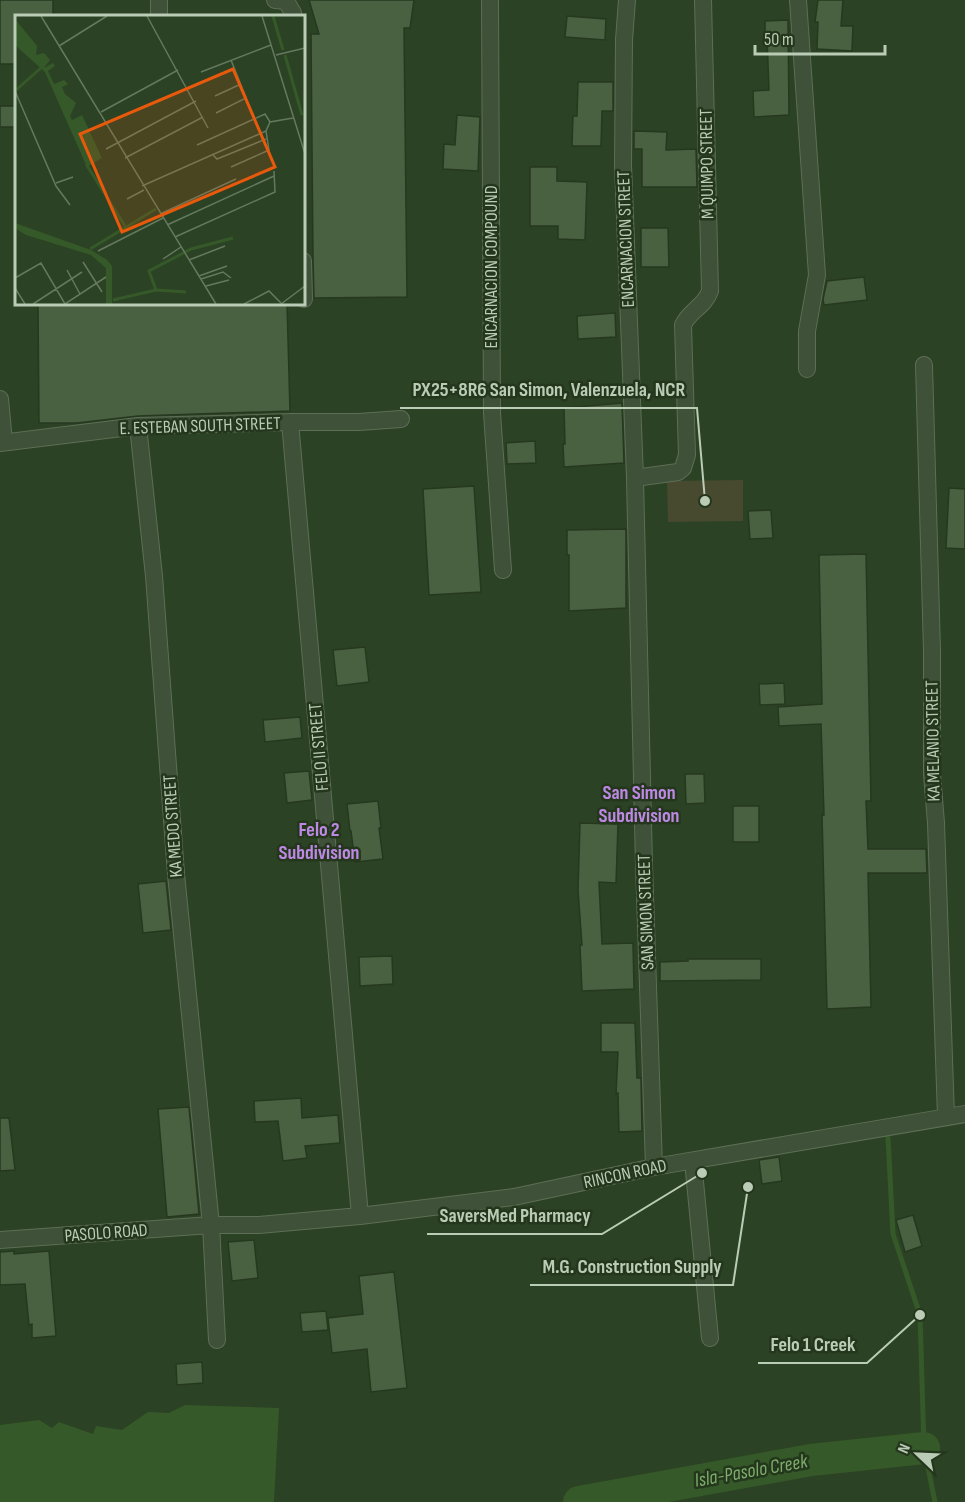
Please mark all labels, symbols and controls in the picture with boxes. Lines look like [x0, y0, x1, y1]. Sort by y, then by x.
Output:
inset map [15, 15, 304, 304]
scale bar [755, 18, 886, 56]
text: 50 m [764, 29, 794, 50]
street label: M QUIMPO STREET [696, 109, 718, 219]
street label: ENCARNACION STREET [613, 170, 639, 308]
street label: ENCARNACION COMPOUND [481, 186, 502, 349]
callout: PX25+8R6 San Simon, Valenzuela, NCR [400, 370, 697, 408]
text: PX25+8R6 San Simon, Valenzuela, NCR [413, 378, 686, 402]
street label: E. ESTEBAN SOUTH STREET [119, 413, 281, 439]
street label: KA MELANIO STREET [921, 680, 945, 802]
street label: FELO II STREET [305, 702, 333, 792]
street label: KA MEDO STREET [159, 774, 187, 878]
district label: San Simon Subdivision [599, 781, 680, 828]
district label: Felo 2 Subdivision [279, 818, 360, 865]
street label: SAN SIMON STREET [633, 854, 659, 970]
street label: RINCON ROAD [582, 1155, 668, 1193]
callout: SaversMed Pharmacy [427, 1196, 602, 1234]
text: SaversMed Pharmacy [440, 1204, 591, 1228]
street label: PASOLO ROAD [64, 1220, 148, 1246]
callout: M.G. Construction Supply [530, 1247, 733, 1285]
text: M.G. Construction Supply [542, 1255, 722, 1279]
callout: Felo 1 Creek [758, 1325, 867, 1363]
text: Felo 1 Creek [770, 1333, 856, 1357]
north arrow [887, 1424, 947, 1484]
text: N [894, 1441, 915, 1456]
water label: Isla-Pasolo Creek [693, 1449, 810, 1493]

